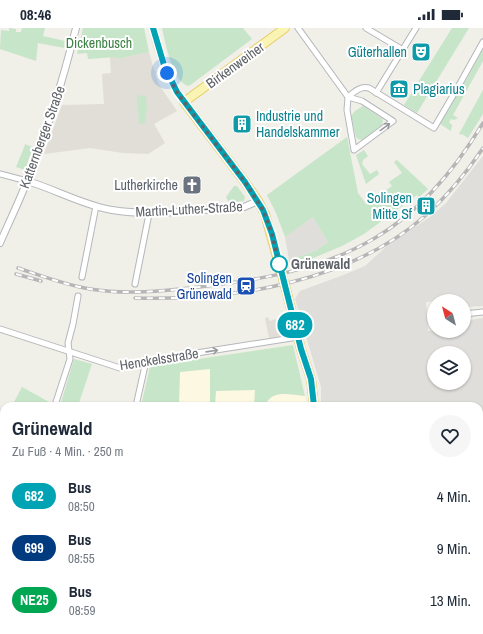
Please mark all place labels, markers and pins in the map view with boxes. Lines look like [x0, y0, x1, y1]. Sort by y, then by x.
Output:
theatre icon: Güterhallen [410, 41, 432, 63]
place label: Güterhallen [348, 43, 407, 61]
museum icon: Plagiarius [388, 78, 410, 100]
place label: Plagiarius [413, 80, 465, 98]
place label: Industrie und Handelskammer [256, 107, 340, 141]
building icon: Industrie und Handelskammer [231, 113, 253, 135]
church icon: Lutherkirche [181, 174, 203, 196]
place label: Lutherkirche [114, 176, 178, 194]
place label: Solingen Mitte Sf [367, 189, 413, 223]
building icon: Solingen Mitte Sf [415, 195, 437, 217]
marker: Grünewald [270, 255, 288, 273]
place label: Grünewald [291, 255, 350, 273]
place label: Solingen Grünewald [176, 269, 232, 303]
station icon: Solingen Grünewald [235, 275, 257, 297]

